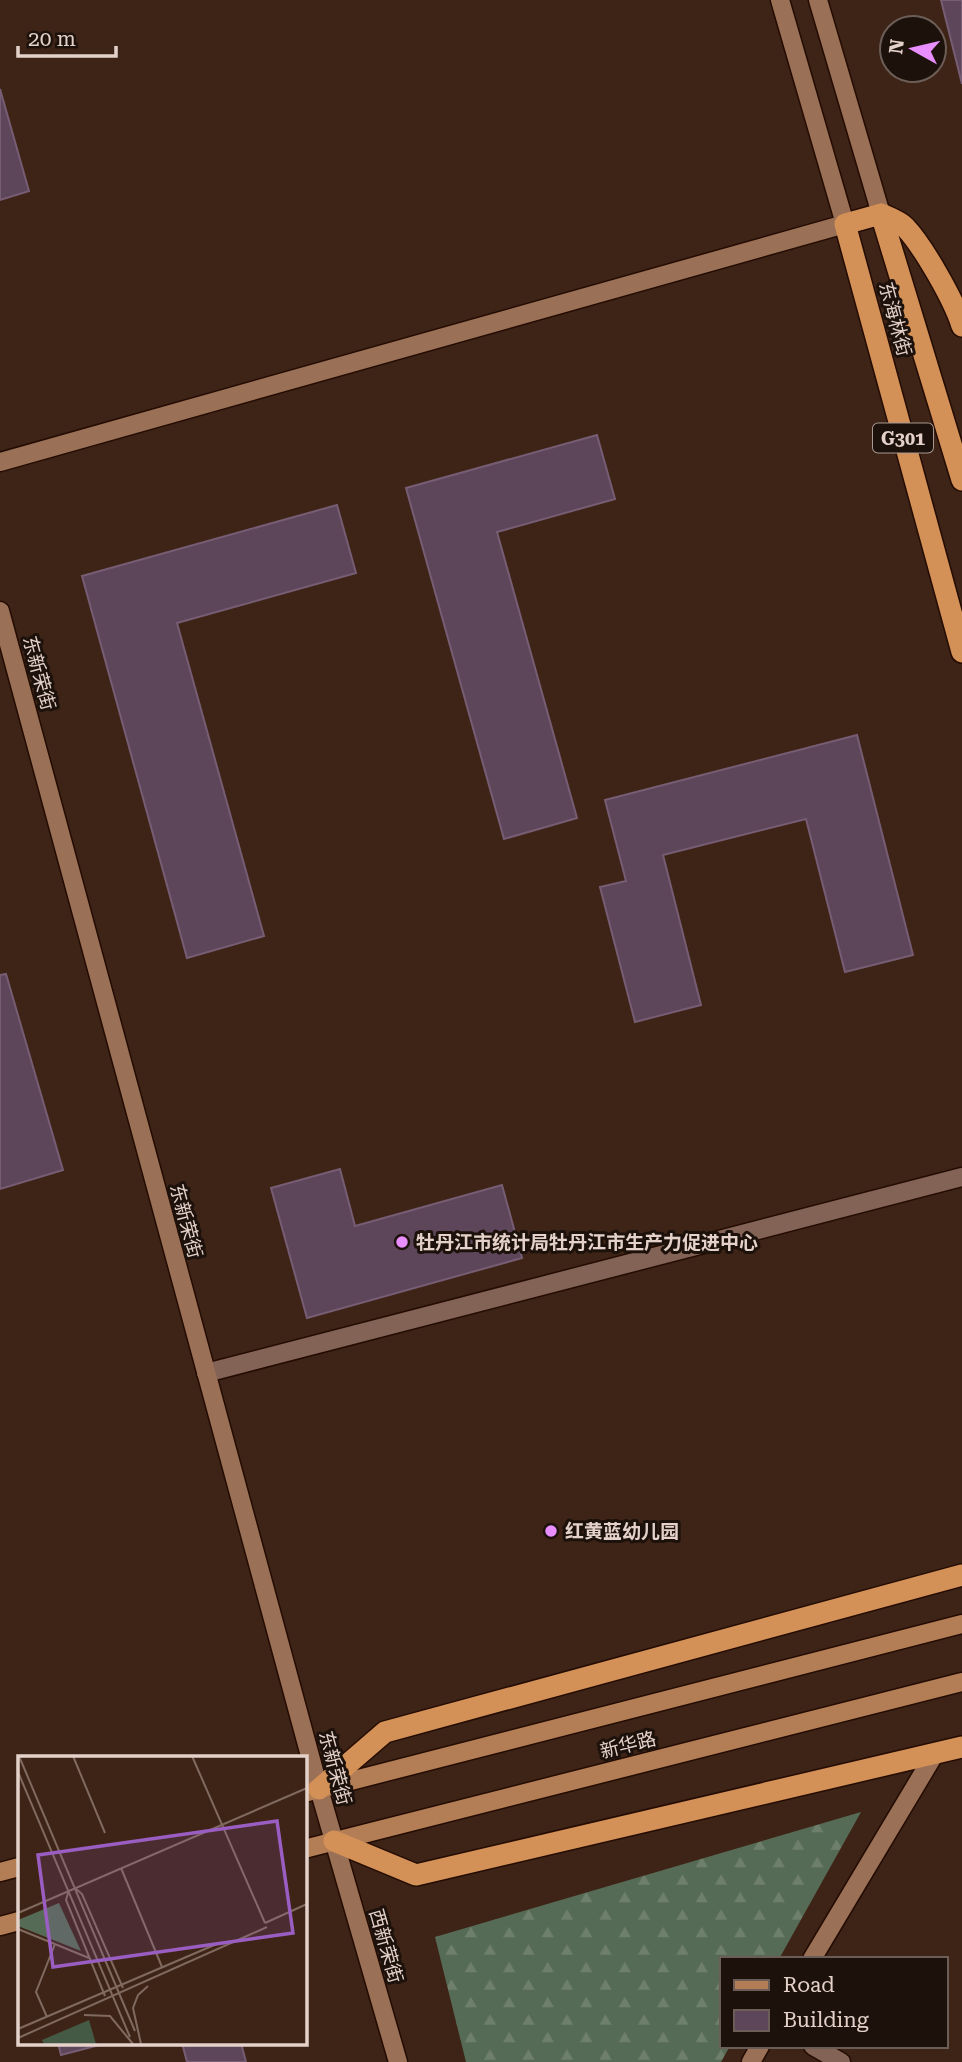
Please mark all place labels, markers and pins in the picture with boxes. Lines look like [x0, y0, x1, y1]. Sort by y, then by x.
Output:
place label: 牡丹江市统计局牡丹江市生产力促进中心 [416, 1231, 758, 1254]
marker: 牡丹江市统计局牡丹江市生产力促进中心 [394, 1234, 410, 1250]
place label: 红黄蓝幼儿园 [565, 1520, 679, 1543]
marker: 红黄蓝幼儿园 [543, 1523, 559, 1539]

